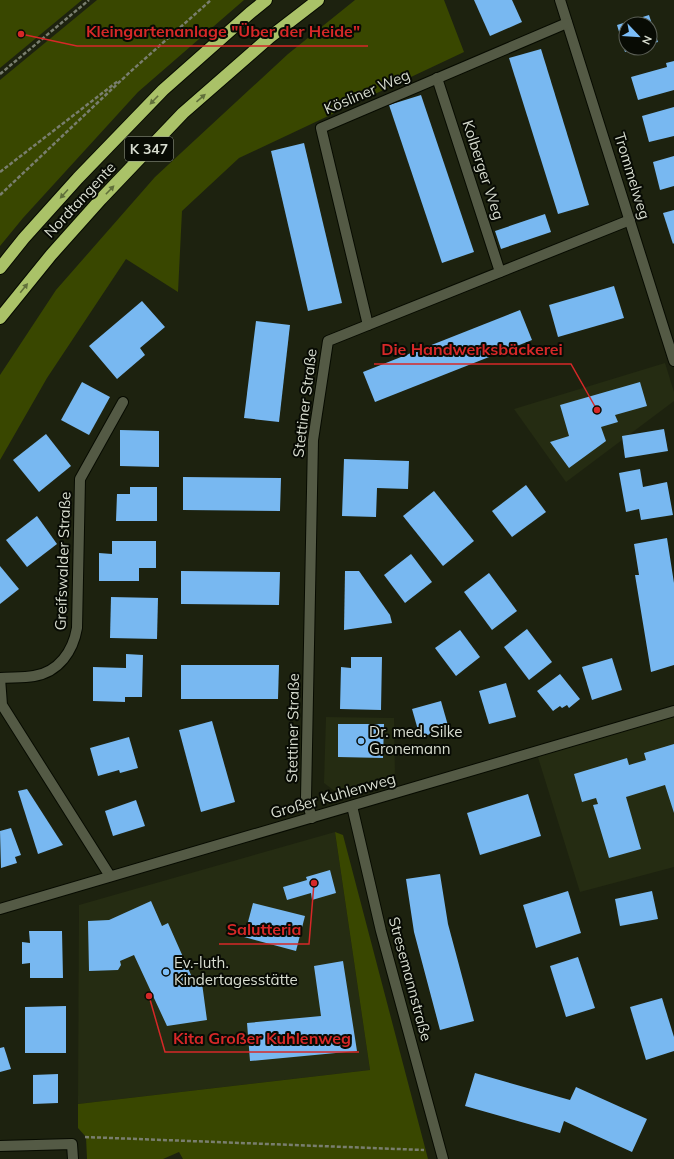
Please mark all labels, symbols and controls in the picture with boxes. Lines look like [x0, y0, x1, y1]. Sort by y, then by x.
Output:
north arrow [618, 16, 658, 56]
callout: Kleingartenanlage "Über der Heide" [77, 18, 368, 46]
text: Kleingartenanlage "Über der Heide" [86, 21, 360, 41]
text: N [639, 34, 655, 47]
street label: Kösliner Weg [321, 65, 413, 118]
one-way arrow [196, 93, 207, 102]
one-way arrow [149, 95, 158, 105]
street label: Kolberger Weg [458, 118, 509, 222]
street label: Trommelweg [610, 130, 655, 222]
road number: K 347 [125, 137, 173, 161]
street label: Nordtangente [40, 158, 119, 241]
one-way arrow [105, 185, 115, 195]
one-way arrow [59, 189, 68, 199]
one-way arrow [20, 282, 29, 293]
callout: Die Handwerksbäckerei [374, 336, 571, 364]
text: Die Handwerksbäckerei [381, 339, 563, 359]
street label: Stettiner Straße [288, 347, 321, 458]
street label: Greifswalder Straße [51, 491, 74, 631]
street label: Stettiner Straße [282, 673, 303, 783]
place label: Dr. med. Silke Gronemann [369, 722, 463, 758]
marker: Dr. med. Silke Gronemann [356, 736, 366, 746]
street label: Großer Kuhlenweg [268, 769, 398, 822]
street label: Stresemannstraße [385, 915, 436, 1043]
callout: Salutteria [219, 916, 309, 944]
text: Salutteria [227, 919, 301, 939]
place label: Ev.-luth. Kindertagesstätte [174, 953, 298, 989]
marker: Ev.-luth. Kindertagesstätte [161, 967, 171, 977]
callout: Kita Großer Kuhlenweg [165, 1024, 359, 1052]
text: Kita Großer Kuhlenweg [173, 1028, 351, 1048]

